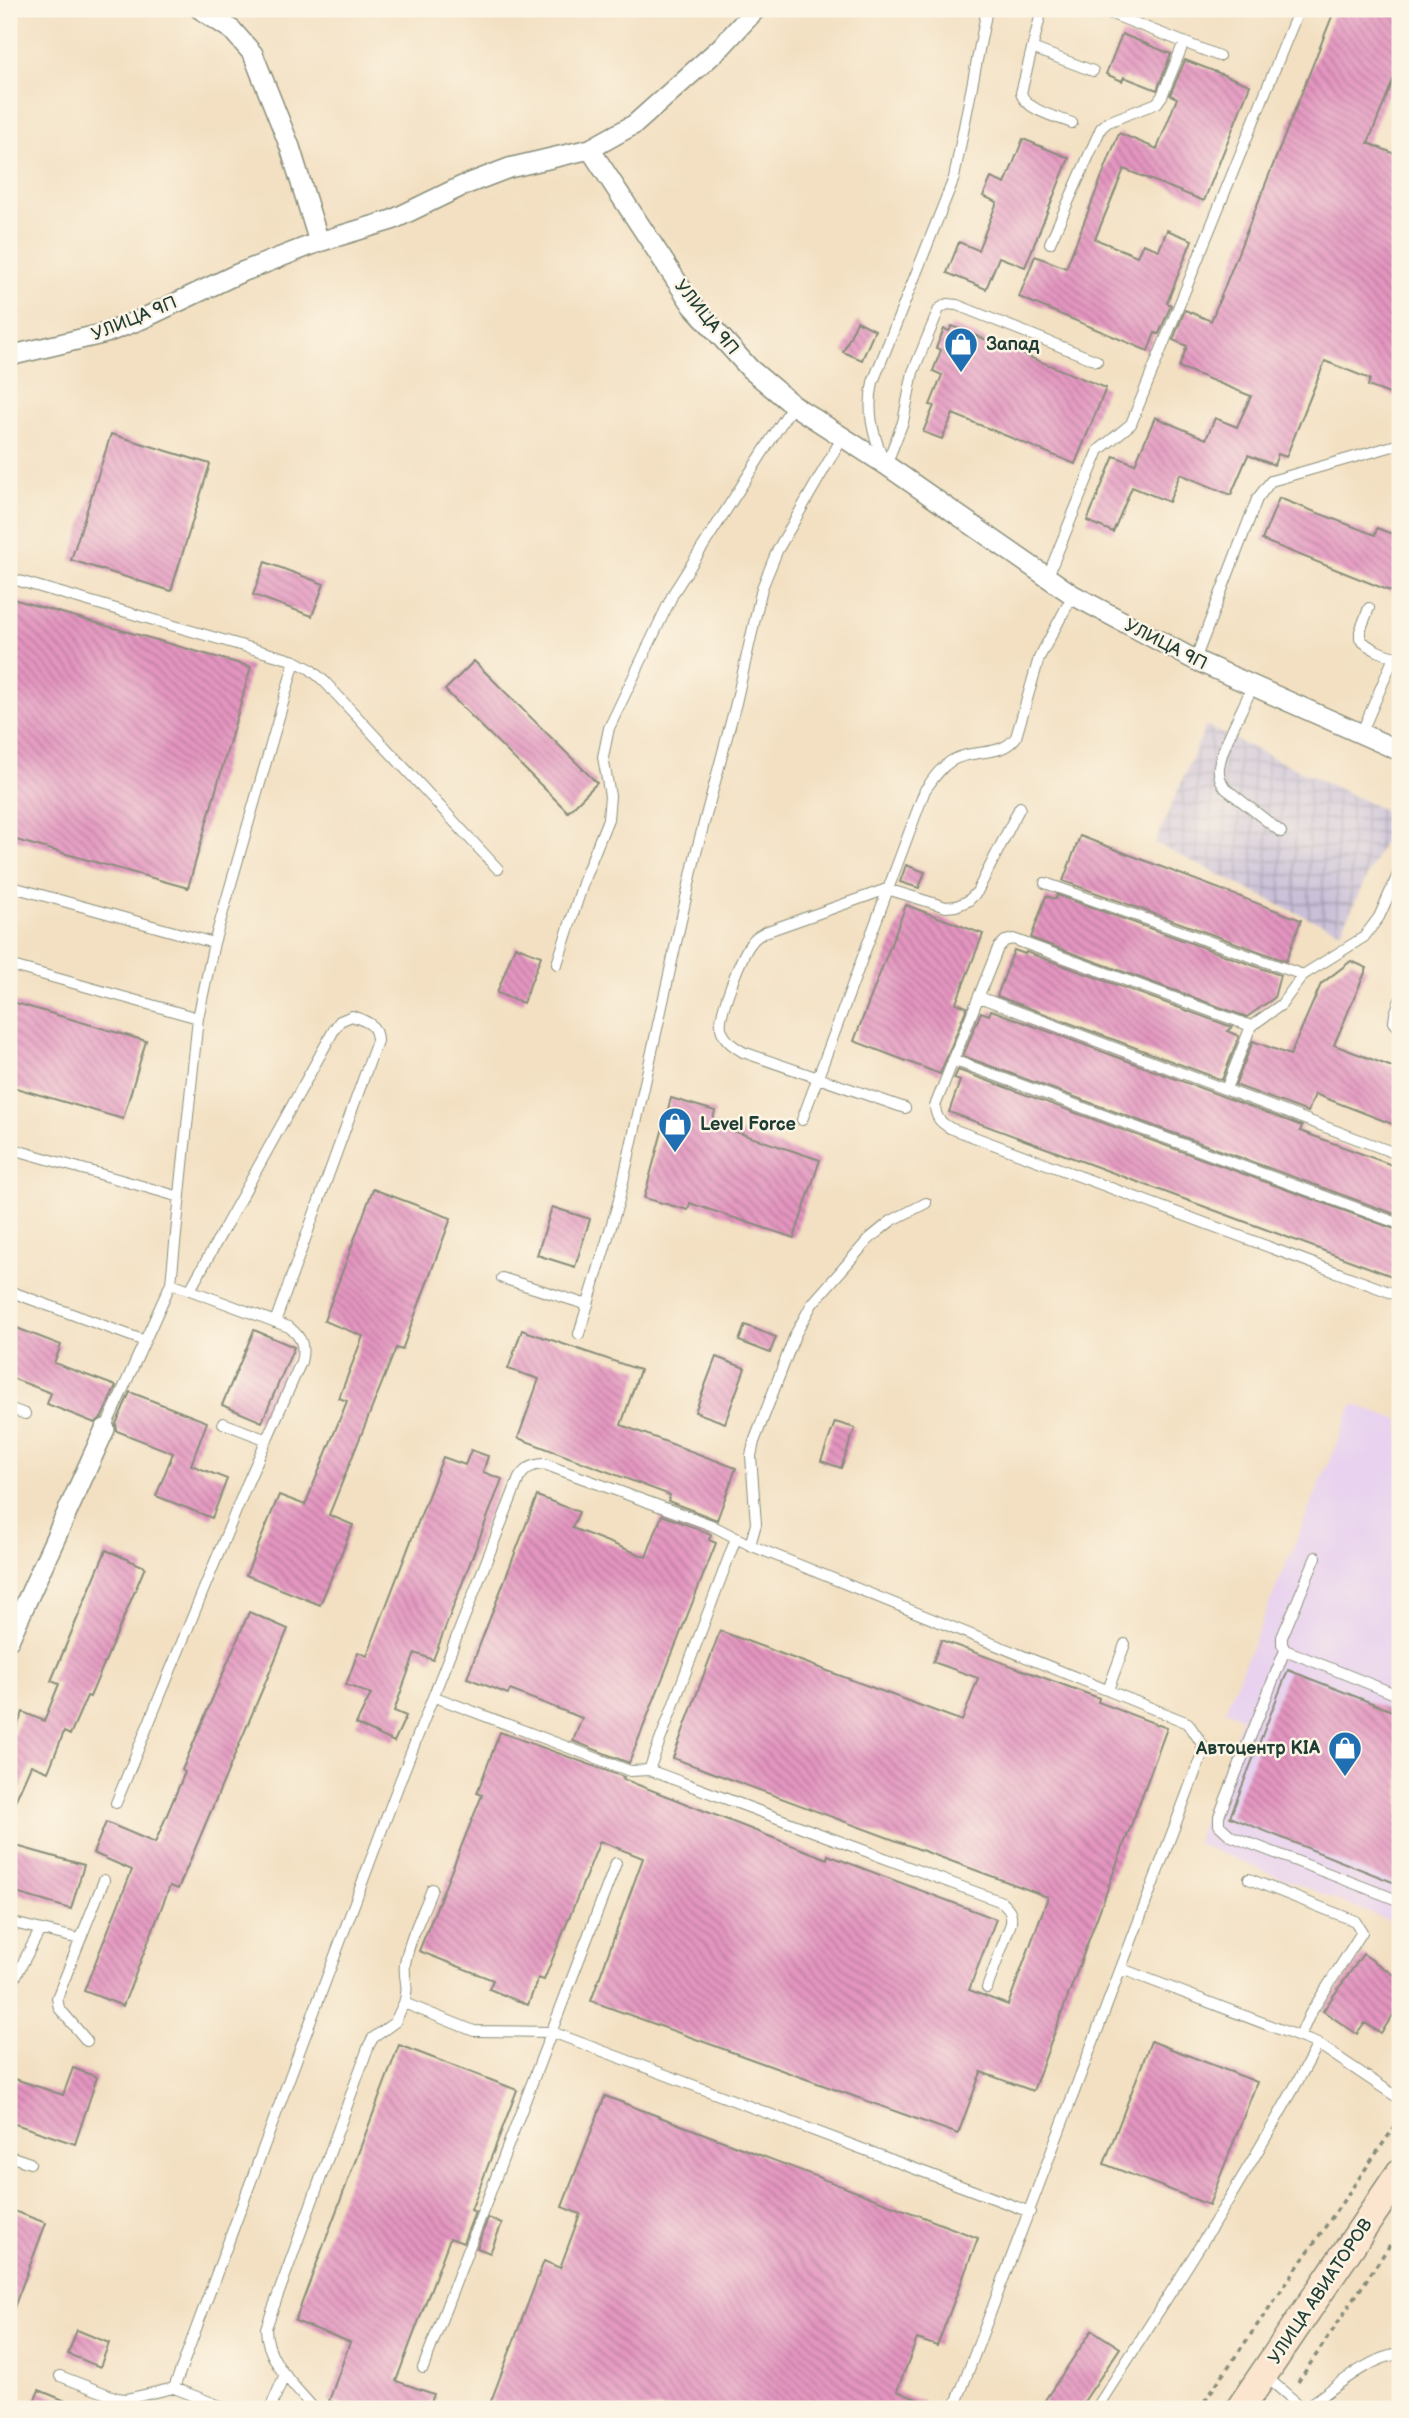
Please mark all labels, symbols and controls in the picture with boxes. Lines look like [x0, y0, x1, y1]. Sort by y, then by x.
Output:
street label: УЛИЦА 9П [670, 276, 743, 359]
street label: УЛИЦА 9П [89, 292, 180, 345]
shop icon: Запад [942, 325, 980, 374]
place label: Запад [986, 334, 1040, 355]
street label: УЛИЦА 9П [1121, 615, 1211, 674]
shop icon: Level Force [656, 1105, 694, 1154]
place label: Level Force [700, 1114, 796, 1135]
shop icon: Автоцентр KIA [1326, 1729, 1364, 1778]
place label: Автоцентр KIA [1195, 1738, 1321, 1759]
street label: УЛИЦА АВИАТОРОВ [1264, 2215, 1377, 2368]

